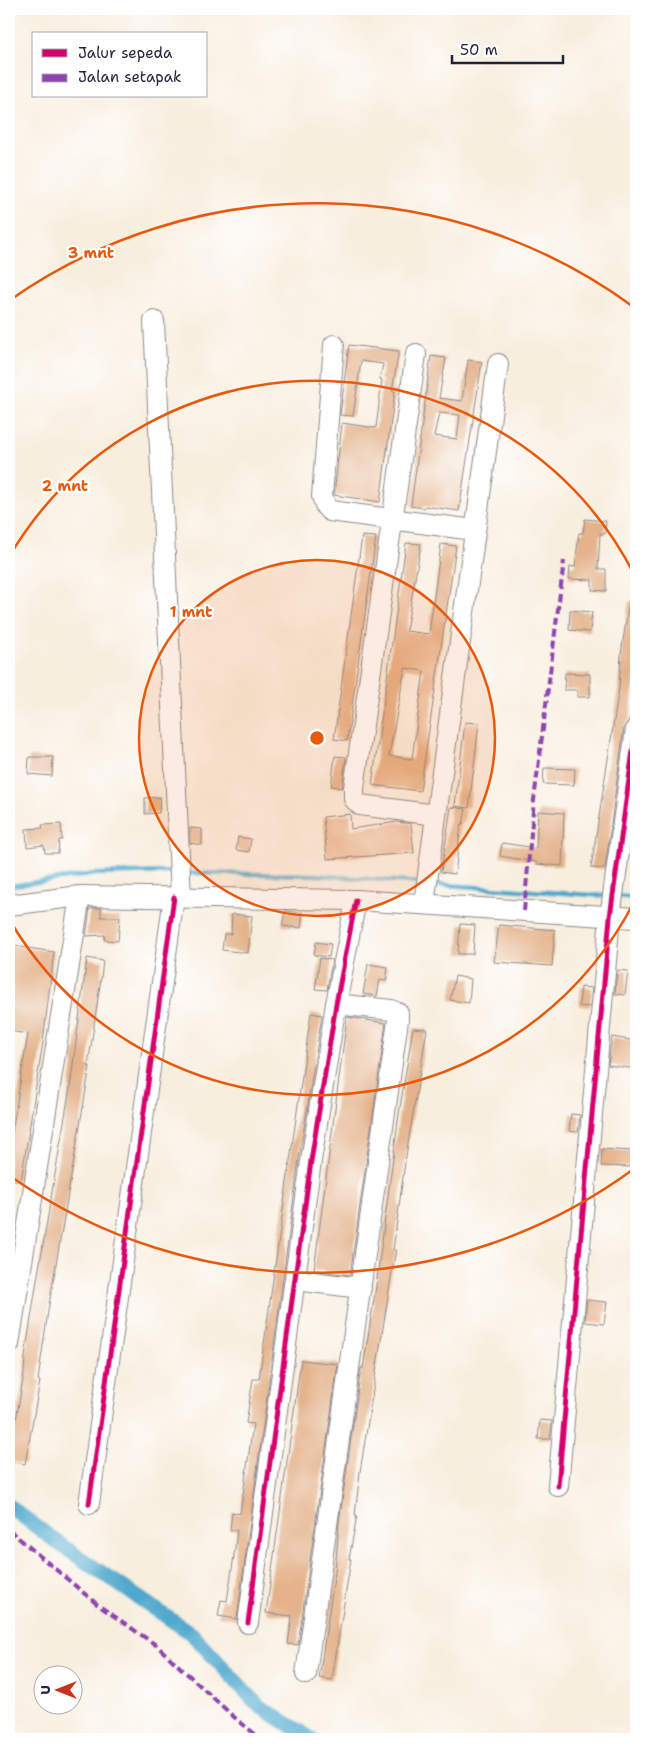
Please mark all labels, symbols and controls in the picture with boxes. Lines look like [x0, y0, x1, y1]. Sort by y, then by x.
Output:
legend [32, 32, 208, 98]
scale bar [452, 32, 564, 64]
text: 50 m [460, 40, 498, 60]
text: Jalur sepeda [78, 43, 173, 63]
text: Jalan setapak [78, 67, 182, 87]
text: 3 mnt [68, 243, 114, 263]
text: 2 mnt [42, 476, 88, 496]
text: 1 mnt [170, 602, 212, 622]
centre of rings [308, 729, 326, 747]
north arrow [32, 1666, 82, 1716]
text: U [36, 1685, 54, 1695]

